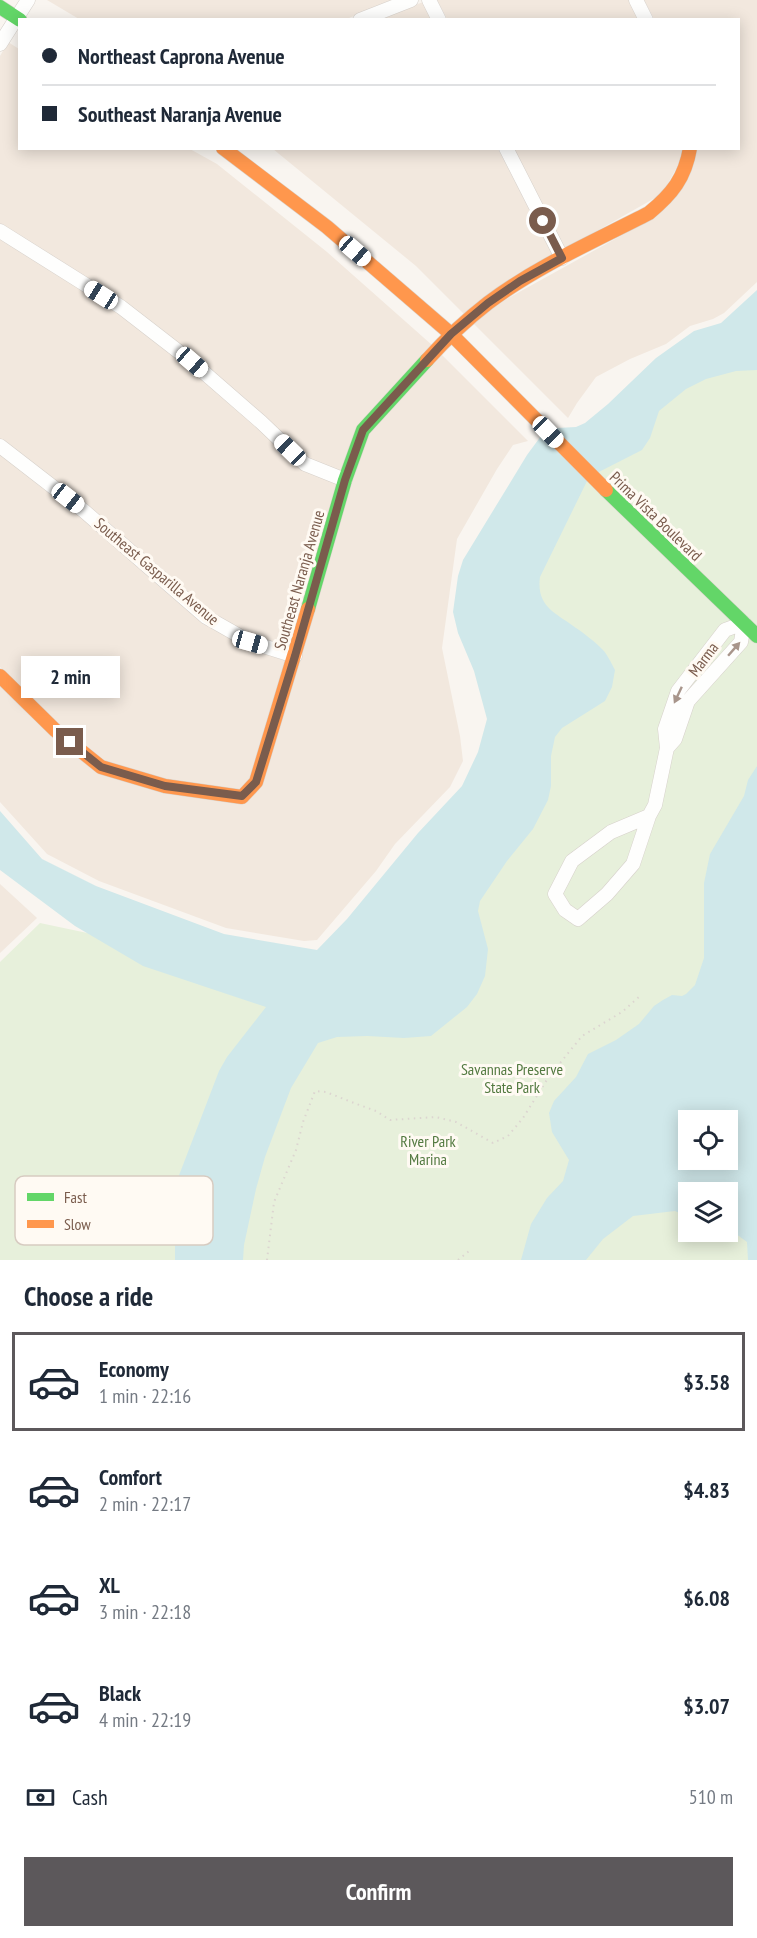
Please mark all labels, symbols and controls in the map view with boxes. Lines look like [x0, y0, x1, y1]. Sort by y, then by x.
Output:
text: Northeast Caprona Avenue [78, 42, 285, 70]
text: Southeast Naranja Avenue [78, 100, 282, 128]
route start [529, 207, 556, 234]
car [336, 232, 374, 270]
car [81, 278, 121, 312]
car [173, 343, 211, 381]
car [529, 413, 567, 451]
car [271, 431, 309, 469]
street label: Prima Vista Boulevard [606, 467, 706, 565]
car [48, 480, 88, 516]
street label: Southeast Naranja Avenue [269, 508, 329, 652]
street label: Southeast Gasparilla Avenue [91, 513, 223, 629]
car [230, 628, 270, 656]
street label: Marma [684, 638, 722, 680]
one-way arrow [727, 642, 740, 657]
callout: 2 min [20, 655, 119, 697]
text: 2 min [50, 664, 91, 690]
one-way arrow [674, 686, 683, 703]
route end [56, 728, 83, 755]
park label: Savannas Preserve State Park [461, 1059, 563, 1097]
map controls [678, 1110, 738, 1242]
button: locate [678, 1110, 738, 1170]
park label: River Park Marina [400, 1131, 457, 1169]
legend [15, 1176, 213, 1245]
button: layers [678, 1182, 738, 1242]
text: Fast [64, 1187, 87, 1207]
text: Slow [64, 1214, 91, 1234]
text: Choose a ride [24, 1279, 153, 1313]
icon: car [27, 1355, 81, 1409]
text: Economy [99, 1355, 169, 1383]
text: $3.58 [683, 1368, 730, 1396]
text: 1 min · 22:16 [99, 1383, 191, 1409]
icon: car [27, 1463, 81, 1517]
text: Comfort [99, 1463, 162, 1491]
text: $4.83 [683, 1476, 730, 1504]
text: 2 min · 22:17 [99, 1491, 191, 1517]
icon: car [27, 1571, 81, 1625]
text: XL [99, 1571, 120, 1599]
text: $6.08 [683, 1584, 730, 1612]
text: 3 min · 22:18 [99, 1599, 191, 1625]
icon: car [27, 1679, 81, 1733]
text: Black [99, 1679, 141, 1707]
text: $3.07 [683, 1692, 730, 1720]
text: 4 min · 22:19 [99, 1707, 191, 1733]
icon: cash [24, 1781, 57, 1814]
text: Cash [72, 1783, 108, 1811]
text: 510 m [689, 1784, 733, 1810]
button: Confirm [24, 1857, 733, 1926]

